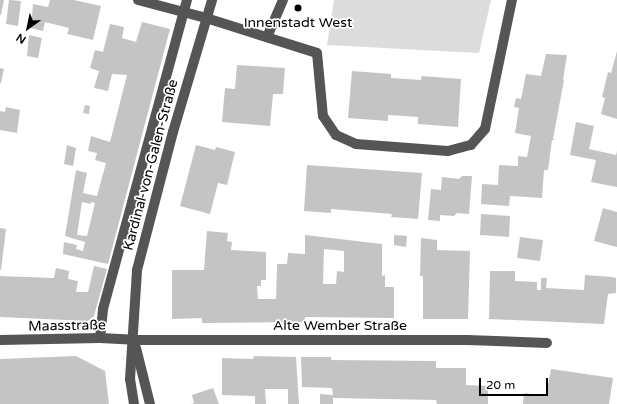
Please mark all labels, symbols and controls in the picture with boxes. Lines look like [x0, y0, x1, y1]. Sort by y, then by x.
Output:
marker: Innenstadt West [293, 3, 303, 13]
north arrow [8, 8, 48, 48]
place label: Innenstadt West [244, 15, 352, 31]
text: N [14, 31, 28, 46]
street label: Kardinal-von-Galen-Straße [120, 78, 182, 252]
street label: Maasstraße [28, 317, 106, 335]
street label: Alte Wember Straße [273, 318, 407, 334]
scale bar [481, 370, 550, 396]
text: 20 m [486, 378, 515, 392]

